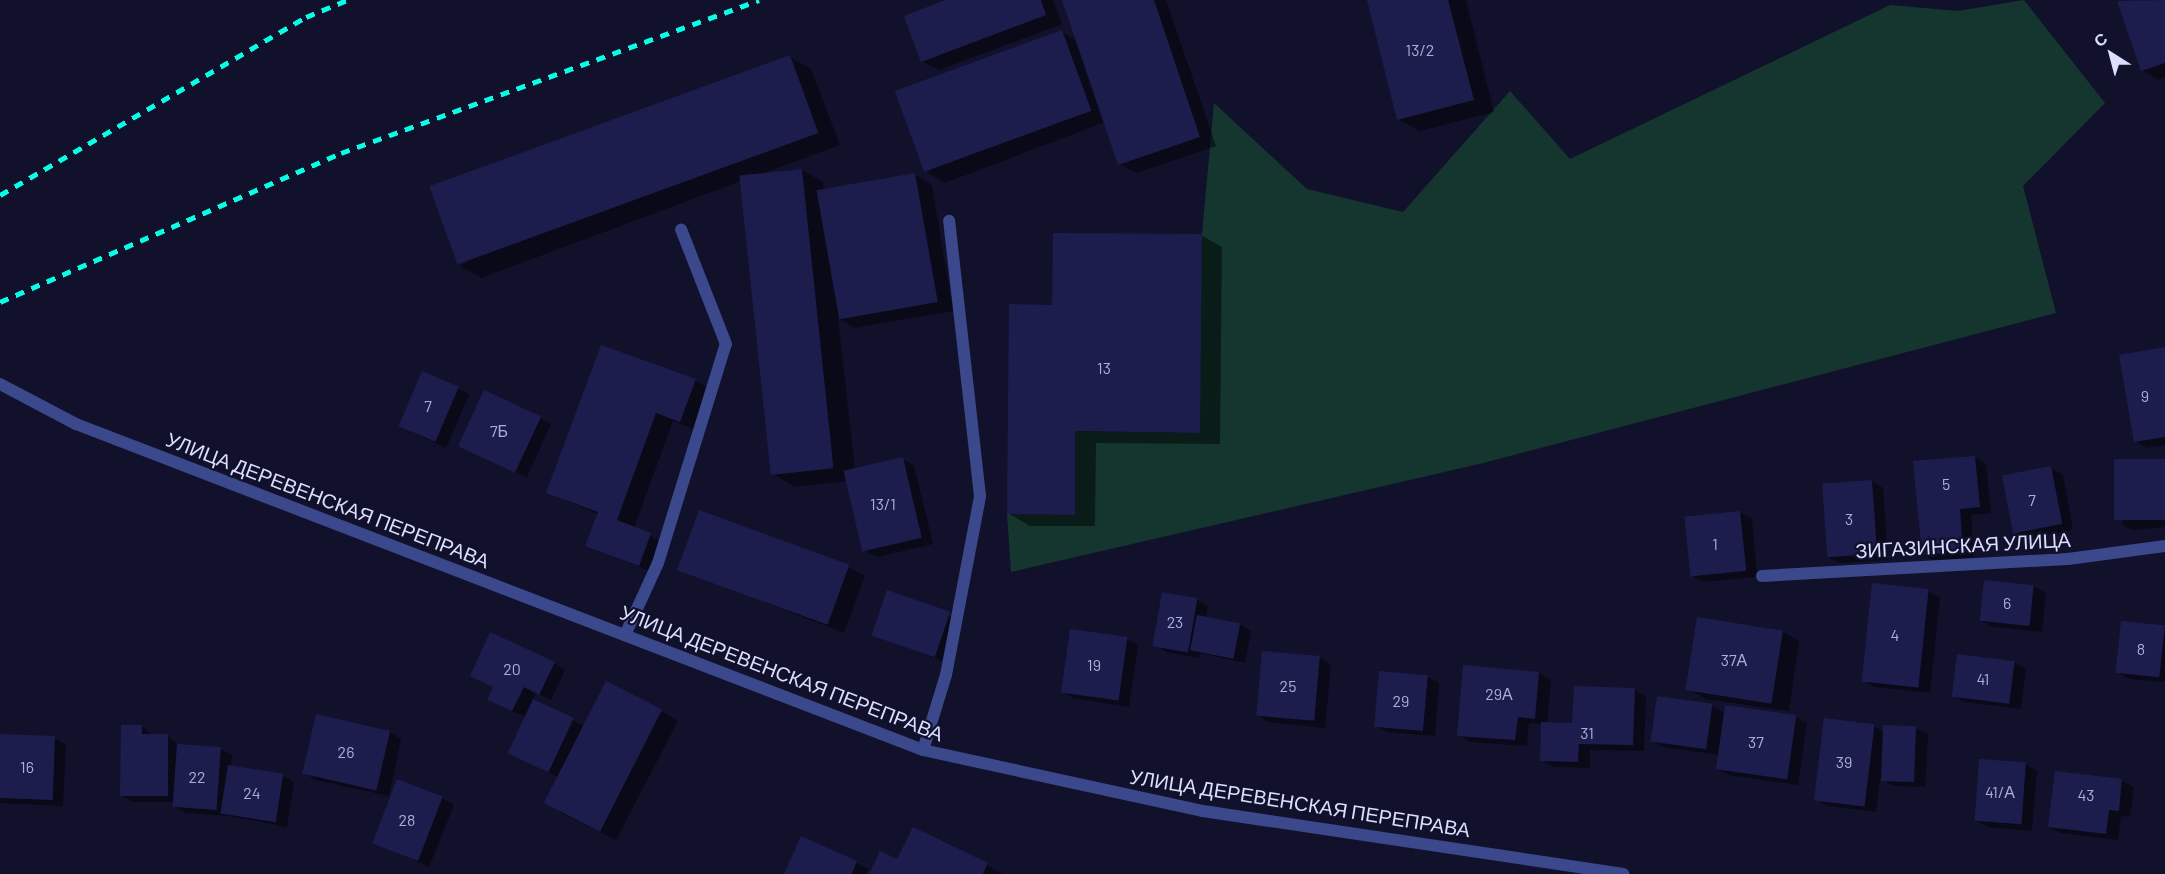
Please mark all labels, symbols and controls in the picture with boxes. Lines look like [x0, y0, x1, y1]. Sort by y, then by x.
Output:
north arrow [2081, 24, 2141, 84]
text: С [2090, 28, 2110, 50]
house number: 13/2 [1406, 40, 1434, 60]
house number: 13 [1097, 358, 1111, 378]
house number: 9 [2141, 386, 2149, 406]
house number: 7 [424, 396, 432, 416]
house number: 7Б [490, 421, 508, 441]
street label: УЛИЦА ДЕРЕВЕНСКАЯ ПЕРЕПРАВА [163, 427, 493, 573]
house number: 5 [1942, 474, 1950, 494]
house number: 7 [2028, 490, 2036, 510]
house number: 13/1 [870, 494, 896, 514]
house number: 3 [1845, 509, 1853, 529]
street label: ЗИГАЗИНСКАЯ УЛИЦА [1855, 527, 2071, 563]
house number: 1 [1712, 534, 1718, 554]
house number: 6 [2003, 593, 2011, 613]
street label: УЛИЦА ДЕРЕВЕНСКАЯ ПЕРЕПРАВА [617, 600, 947, 746]
house number: 23 [1167, 612, 1183, 632]
house number: 4 [1891, 625, 1899, 645]
house number: 8 [2137, 639, 2145, 659]
house number: 37А [1721, 650, 1747, 670]
house number: 19 [1087, 655, 1101, 675]
house number: 20 [503, 659, 521, 679]
house number: 41 [1977, 669, 1989, 689]
house number: 25 [1280, 676, 1296, 696]
house number: 29А [1485, 684, 1513, 704]
house number: 29 [1393, 691, 1409, 711]
house number: 31 [1580, 723, 1594, 743]
house number: 37 [1748, 732, 1764, 752]
house number: 26 [338, 742, 354, 762]
house number: 39 [1836, 752, 1852, 772]
house number: 16 [20, 757, 34, 777]
street label: УЛИЦА ДЕРЕВЕНСКАЯ ПЕРЕПРАВА [1128, 764, 1472, 842]
house number: 22 [188, 767, 206, 787]
house number: 41/А [1985, 782, 2015, 802]
house number: 24 [243, 783, 261, 803]
house number: 43 [2077, 785, 2095, 805]
house number: 28 [399, 810, 415, 830]

